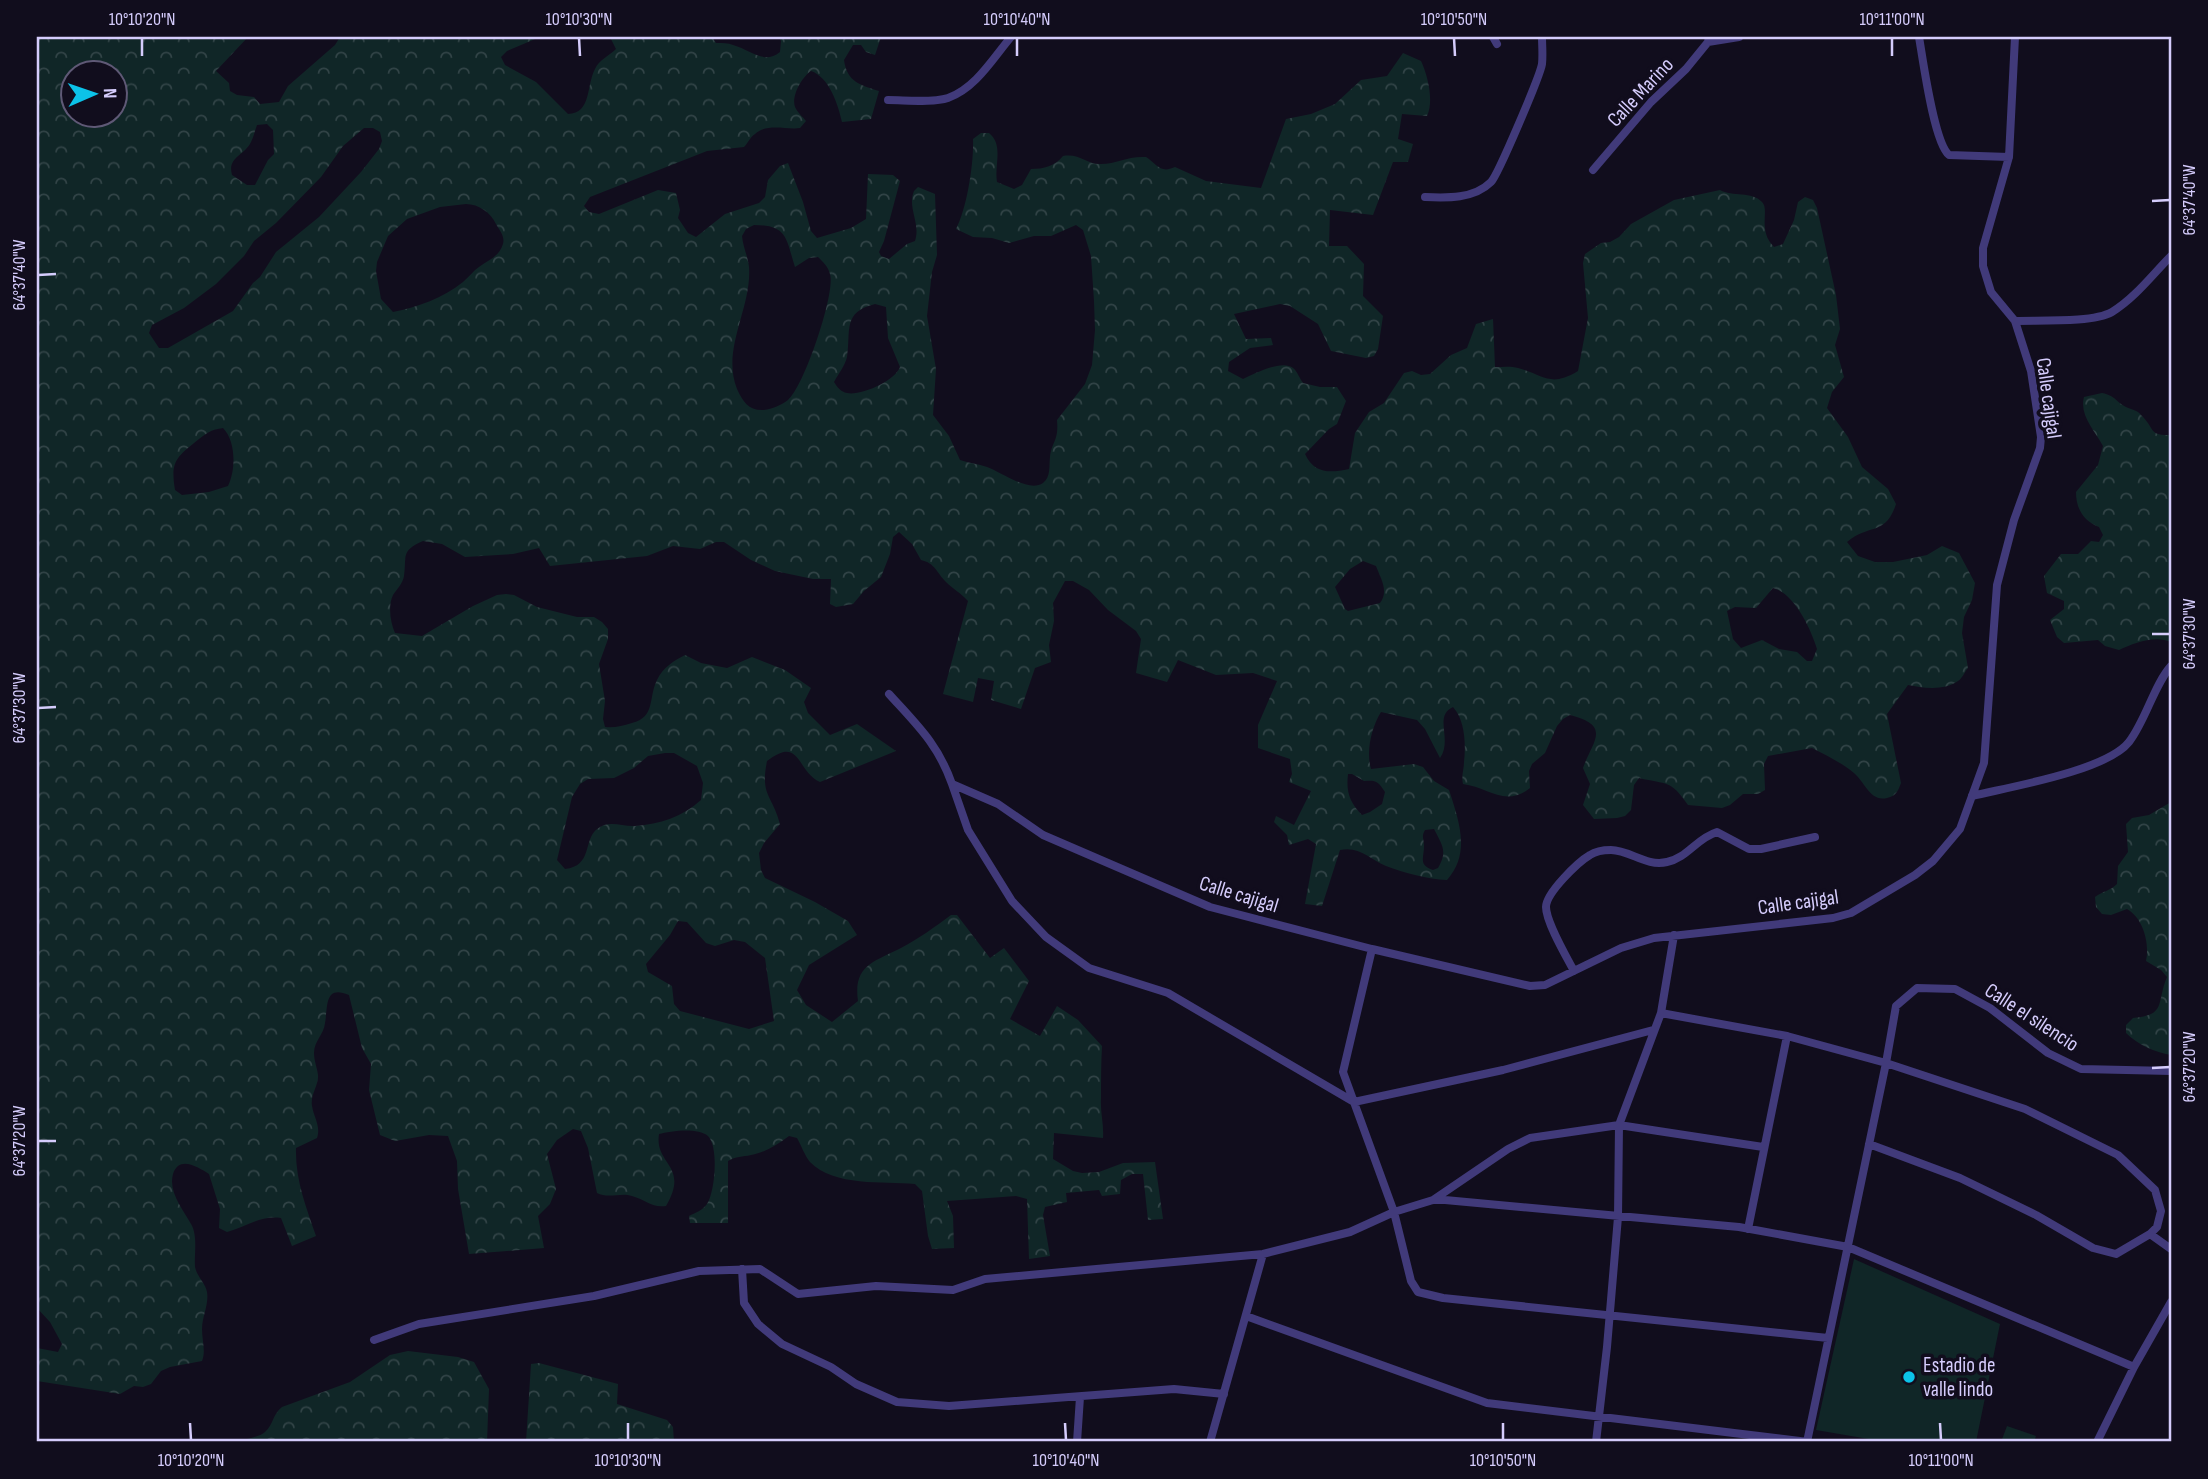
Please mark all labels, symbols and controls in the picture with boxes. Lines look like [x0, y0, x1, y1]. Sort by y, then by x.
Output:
text: 10°10'20"N [109, 9, 175, 30]
text: 10°10'30"N [546, 9, 612, 30]
text: 10°10'40"N [984, 9, 1050, 30]
text: 10°10'50"N [1421, 9, 1487, 30]
text: 10°11'00"N [1859, 9, 1925, 30]
street label: Calle Marino [1602, 52, 1679, 132]
north arrow [60, 60, 130, 130]
text: N [98, 88, 121, 99]
text: 64°37'40"W [2179, 164, 2200, 236]
text: 64°37'40"W [9, 239, 30, 311]
street label: Calle cajigal [2030, 356, 2067, 440]
text: 64°37'30"W [2179, 598, 2200, 670]
text: 64°37'30"W [9, 672, 30, 744]
street label: Calle cajigal [1196, 871, 1281, 918]
street label: Calle cajigal [1756, 884, 1840, 921]
street label: Calle el silencio [1980, 978, 2083, 1057]
text: 64°37'20"W [2179, 1031, 2200, 1102]
text: 64°37'20"W [9, 1105, 30, 1176]
place label: Estadio de valle lindo [1923, 1353, 1996, 1402]
marker: Estadio de valle lindo [1901, 1369, 1917, 1385]
text: 10°10'20"N [158, 1450, 224, 1471]
text: 10°10'30"N [595, 1450, 661, 1471]
text: 10°10'40"N [1033, 1450, 1099, 1471]
text: 10°10'50"N [1470, 1450, 1536, 1471]
text: 10°11'00"N [1908, 1450, 1974, 1471]

